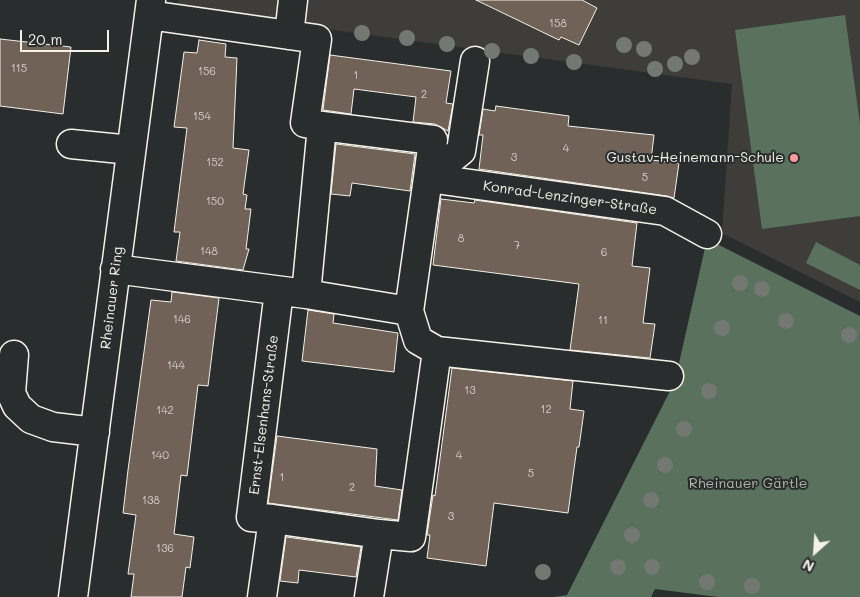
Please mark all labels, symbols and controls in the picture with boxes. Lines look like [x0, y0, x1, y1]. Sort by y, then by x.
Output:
house number: 158 [549, 17, 567, 31]
scale bar [22, 20, 111, 52]
text: 20 m [28, 29, 62, 49]
house number: 115 [11, 62, 27, 76]
house number: 156 [198, 65, 216, 79]
house number: 1 [354, 69, 358, 83]
house number: 2 [421, 88, 427, 102]
house number: 154 [193, 110, 211, 124]
house number: 4 [563, 142, 569, 156]
place label: Gustav-Heinemann-Schule [606, 150, 784, 166]
house number: 3 [511, 151, 517, 165]
marker: Gustav-Heinemann-Schule [788, 152, 800, 164]
house number: 152 [206, 156, 224, 170]
house number: 5 [642, 171, 648, 185]
street label: Konrad-Lenzinger-Straße [482, 177, 658, 219]
house number: 150 [206, 195, 224, 209]
house number: 8 [458, 232, 464, 246]
house number: 7 [514, 239, 520, 253]
house number: 148 [200, 245, 218, 259]
street label: Rheinauer Ring [97, 246, 127, 350]
house number: 6 [601, 246, 607, 260]
house number: 146 [173, 313, 191, 327]
house number: 11 [598, 314, 608, 328]
street label: Ernst-Elsenhans-Straße [246, 334, 282, 496]
house number: 144 [167, 359, 185, 373]
house number: 13 [464, 384, 476, 398]
house number: 12 [540, 403, 552, 417]
house number: 142 [156, 404, 174, 418]
house number: 140 [151, 449, 169, 463]
house number: 4 [456, 449, 462, 463]
house number: 5 [528, 467, 534, 481]
house number: 1 [280, 471, 284, 485]
park label: Rheinauer Gärtle [689, 476, 807, 492]
house number: 2 [349, 481, 355, 495]
house number: 138 [142, 494, 160, 508]
house number: 3 [448, 510, 454, 524]
north arrow [790, 527, 840, 577]
house number: 136 [156, 542, 174, 556]
text: N [799, 555, 817, 577]

